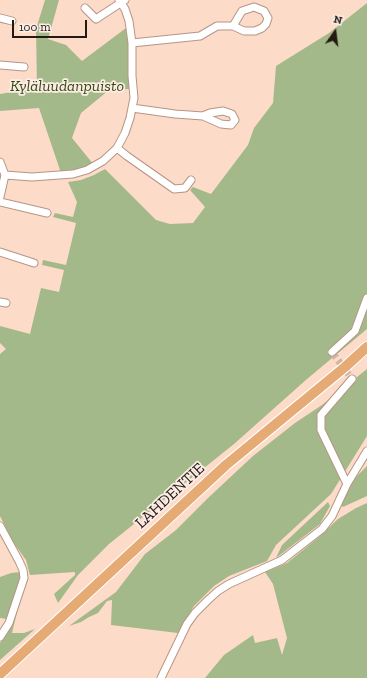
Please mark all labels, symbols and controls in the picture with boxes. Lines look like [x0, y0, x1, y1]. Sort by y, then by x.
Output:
scale bar [14, 12, 89, 38]
north arrow [315, 12, 355, 52]
text: N [332, 13, 344, 27]
text: 100 m [19, 20, 51, 34]
park label: Kyläluudanpuisto [10, 76, 124, 96]
street label: LAHDENTIE [131, 459, 209, 533]

